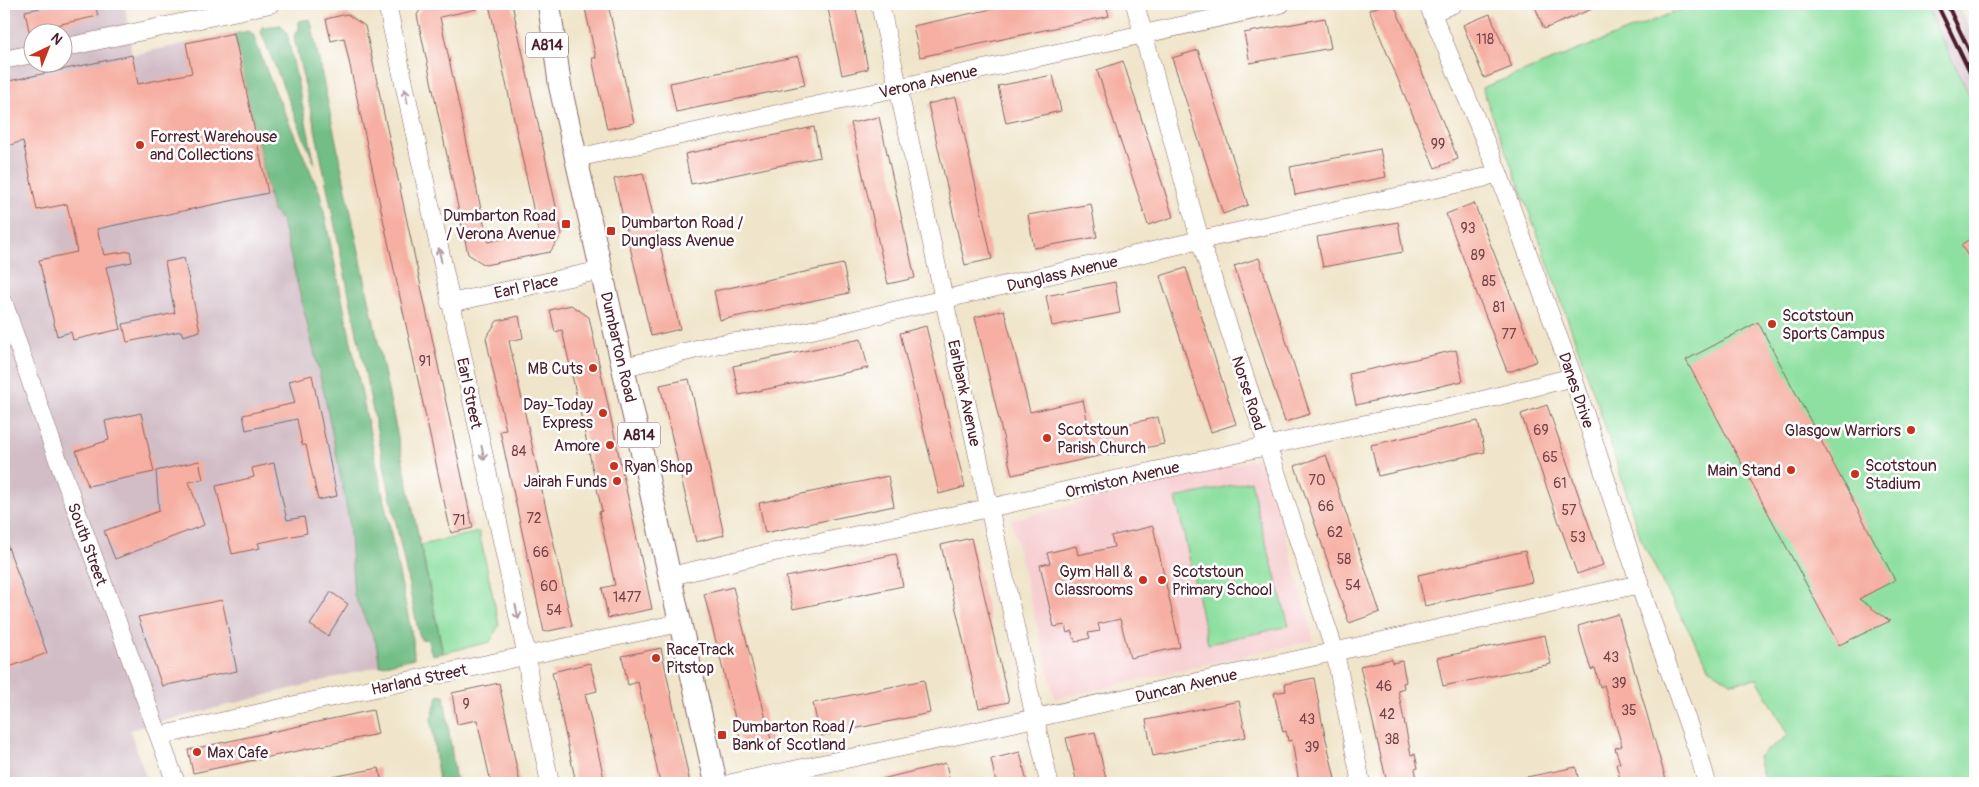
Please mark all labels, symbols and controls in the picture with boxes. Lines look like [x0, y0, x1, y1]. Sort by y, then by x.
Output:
north arrow [22, 22, 72, 72]
text: N [47, 29, 66, 48]
house number: 118 [1476, 31, 1494, 48]
road number: A814 [526, 32, 568, 58]
street label: Verona Avenue [877, 61, 980, 103]
one-way arrow [401, 88, 411, 104]
place label: Forrest Warehouse and Collections [150, 127, 277, 165]
house number: 99 [1431, 136, 1445, 153]
marker: Forrest Warehouse and Collections [134, 139, 146, 151]
place label: Dumbarton Road / Verona Avenue [443, 206, 556, 244]
place label: Dumbarton Road / Dunglass Avenue [621, 213, 744, 251]
marker: Dumbarton Road / Verona Avenue [560, 218, 572, 230]
house number: 93 [1460, 220, 1476, 237]
marker: Dumbarton Road / Dunglass Avenue [605, 225, 617, 237]
one-way arrow [435, 247, 444, 263]
house number: 89 [1471, 247, 1485, 264]
street label: Dunglass Avenue [1005, 251, 1120, 296]
street label: Earl Place [492, 270, 560, 304]
house number: 85 [1482, 273, 1496, 290]
street label: Dumbarton Road [596, 290, 640, 405]
house number: 81 [1493, 299, 1505, 316]
place label: Scotstoun Sports Campus [1782, 306, 1885, 344]
marker: Scotstoun Sports Campus [1766, 318, 1778, 330]
house number: 77 [1502, 326, 1517, 343]
street label: Earlbank Avenue [943, 338, 985, 448]
street label: Danes Drive [1554, 350, 1598, 431]
house number: 91 [419, 353, 431, 370]
street label: Norse Road [1227, 354, 1269, 433]
street label: Earl Street [452, 356, 486, 431]
place label: MB Cuts [527, 359, 583, 379]
marker: MB Cuts [587, 362, 599, 374]
place label: Day-Today Express [523, 395, 593, 433]
marker: Day-Today Express [597, 407, 609, 419]
place label: Scotstoun Parish Church [1057, 420, 1146, 458]
place label: Glasgow Warriors [1785, 421, 1901, 441]
road number: A814 [618, 422, 660, 448]
house number: 69 [1533, 422, 1549, 439]
marker: Glasgow Warriors [1905, 424, 1917, 436]
marker: Scotstoun Parish Church [1041, 432, 1053, 444]
place label: Amore [554, 436, 600, 456]
marker: Amore [604, 439, 616, 451]
house number: 84 [511, 443, 527, 460]
one-way arrow [478, 445, 488, 461]
house number: 65 [1542, 449, 1558, 466]
place label: Scotstoun Stadium [1865, 456, 1937, 494]
place label: Ryan Shop [624, 457, 693, 477]
street label: Ormiston Avenue [1063, 457, 1181, 503]
marker: Ryan Shop [608, 460, 620, 472]
place label: Main Stand [1707, 461, 1781, 481]
marker: Main Stand [1785, 464, 1797, 476]
marker: Scotstoun Stadium [1849, 468, 1861, 480]
place label: Jairah Funds [523, 472, 607, 492]
house number: 70 [1309, 472, 1325, 489]
marker: Jairah Funds [611, 475, 623, 487]
house number: 61 [1553, 475, 1567, 492]
house number: 66 [1318, 498, 1334, 515]
street label: South Street [63, 500, 111, 589]
house number: 57 [1562, 502, 1577, 519]
house number: 72 [526, 510, 542, 527]
house number: 71 [453, 512, 465, 529]
house number: 62 [1327, 524, 1343, 541]
house number: 53 [1570, 529, 1586, 546]
house number: 66 [533, 544, 549, 561]
house number: 58 [1337, 551, 1351, 568]
place label: Gym Hall & Classrooms [1054, 562, 1133, 600]
place label: Scotstoun Primary School [1172, 562, 1272, 600]
marker: Gym Hall & Classrooms [1137, 574, 1149, 586]
marker: Scotstoun Primary School [1156, 574, 1168, 586]
house number: 54 [1345, 577, 1361, 594]
house number: 60 [540, 578, 558, 595]
house number: 1477 [613, 589, 642, 606]
house number: 54 [546, 602, 562, 619]
one-way arrow [513, 603, 522, 619]
place label: RaceTrack Pitstop [666, 640, 734, 678]
house number: 43 [1603, 649, 1619, 666]
marker: RaceTrack Pitstop [650, 652, 662, 664]
street label: Harland Street [369, 660, 470, 700]
street label: Duncan Avenue [1133, 665, 1239, 707]
house number: 39 [1611, 675, 1627, 692]
house number: 46 [1376, 678, 1392, 695]
house number: 9 [462, 696, 470, 713]
house number: 35 [1621, 702, 1637, 719]
house number: 42 [1379, 706, 1395, 723]
house number: 43 [1299, 711, 1315, 728]
place label: Dumbarton Road / Bank of Scotland [732, 717, 855, 755]
marker: Dumbarton Road / Bank of Scotland [716, 729, 728, 741]
house number: 38 [1385, 731, 1399, 748]
house number: 39 [1304, 739, 1320, 756]
place label: Max Cafe [207, 743, 268, 763]
marker: Max Cafe [191, 746, 203, 758]

